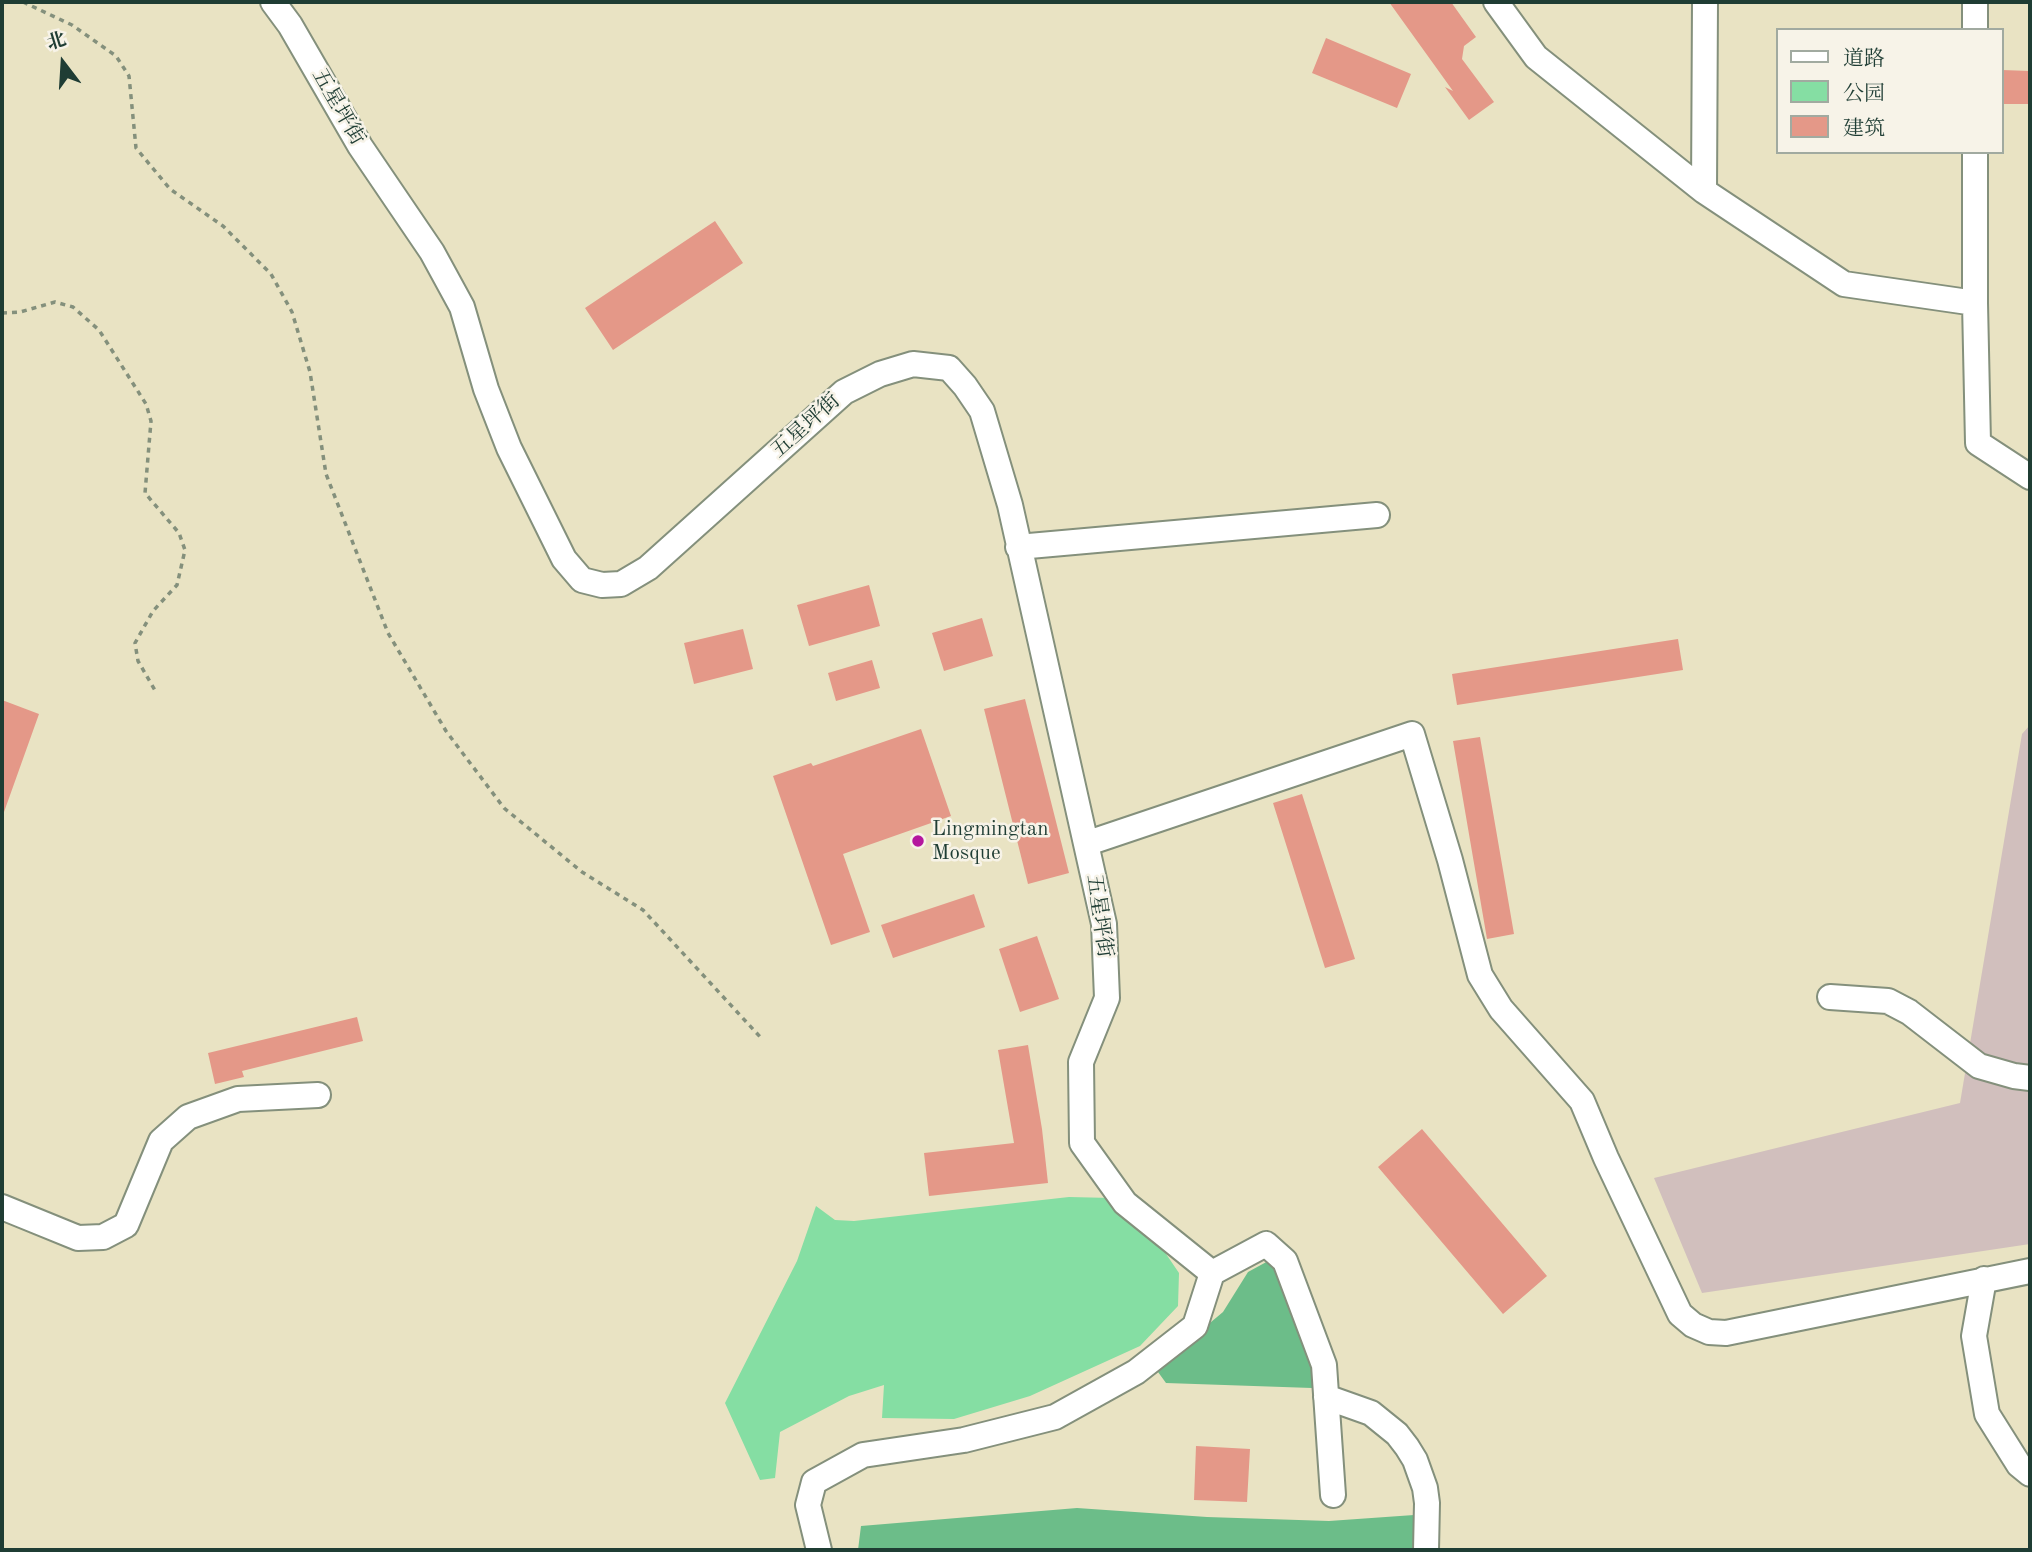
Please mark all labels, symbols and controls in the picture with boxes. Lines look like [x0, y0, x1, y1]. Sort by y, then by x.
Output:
north arrow [28, 28, 98, 98]
legend [1776, 28, 2004, 154]
text: 北 [45, 31, 69, 54]
text: 道路 [1843, 49, 1885, 70]
street label: 五星坪街 [306, 64, 370, 150]
text: 公园 [1843, 84, 1885, 105]
text: 建筑 [1843, 119, 1885, 140]
street label: 五星坪街 [766, 389, 846, 463]
place label: Lingmingtan Mosque [932, 816, 1049, 866]
marker: Lingmingtan Mosque [910, 833, 926, 849]
street label: 五星坪街 [1081, 873, 1117, 959]

